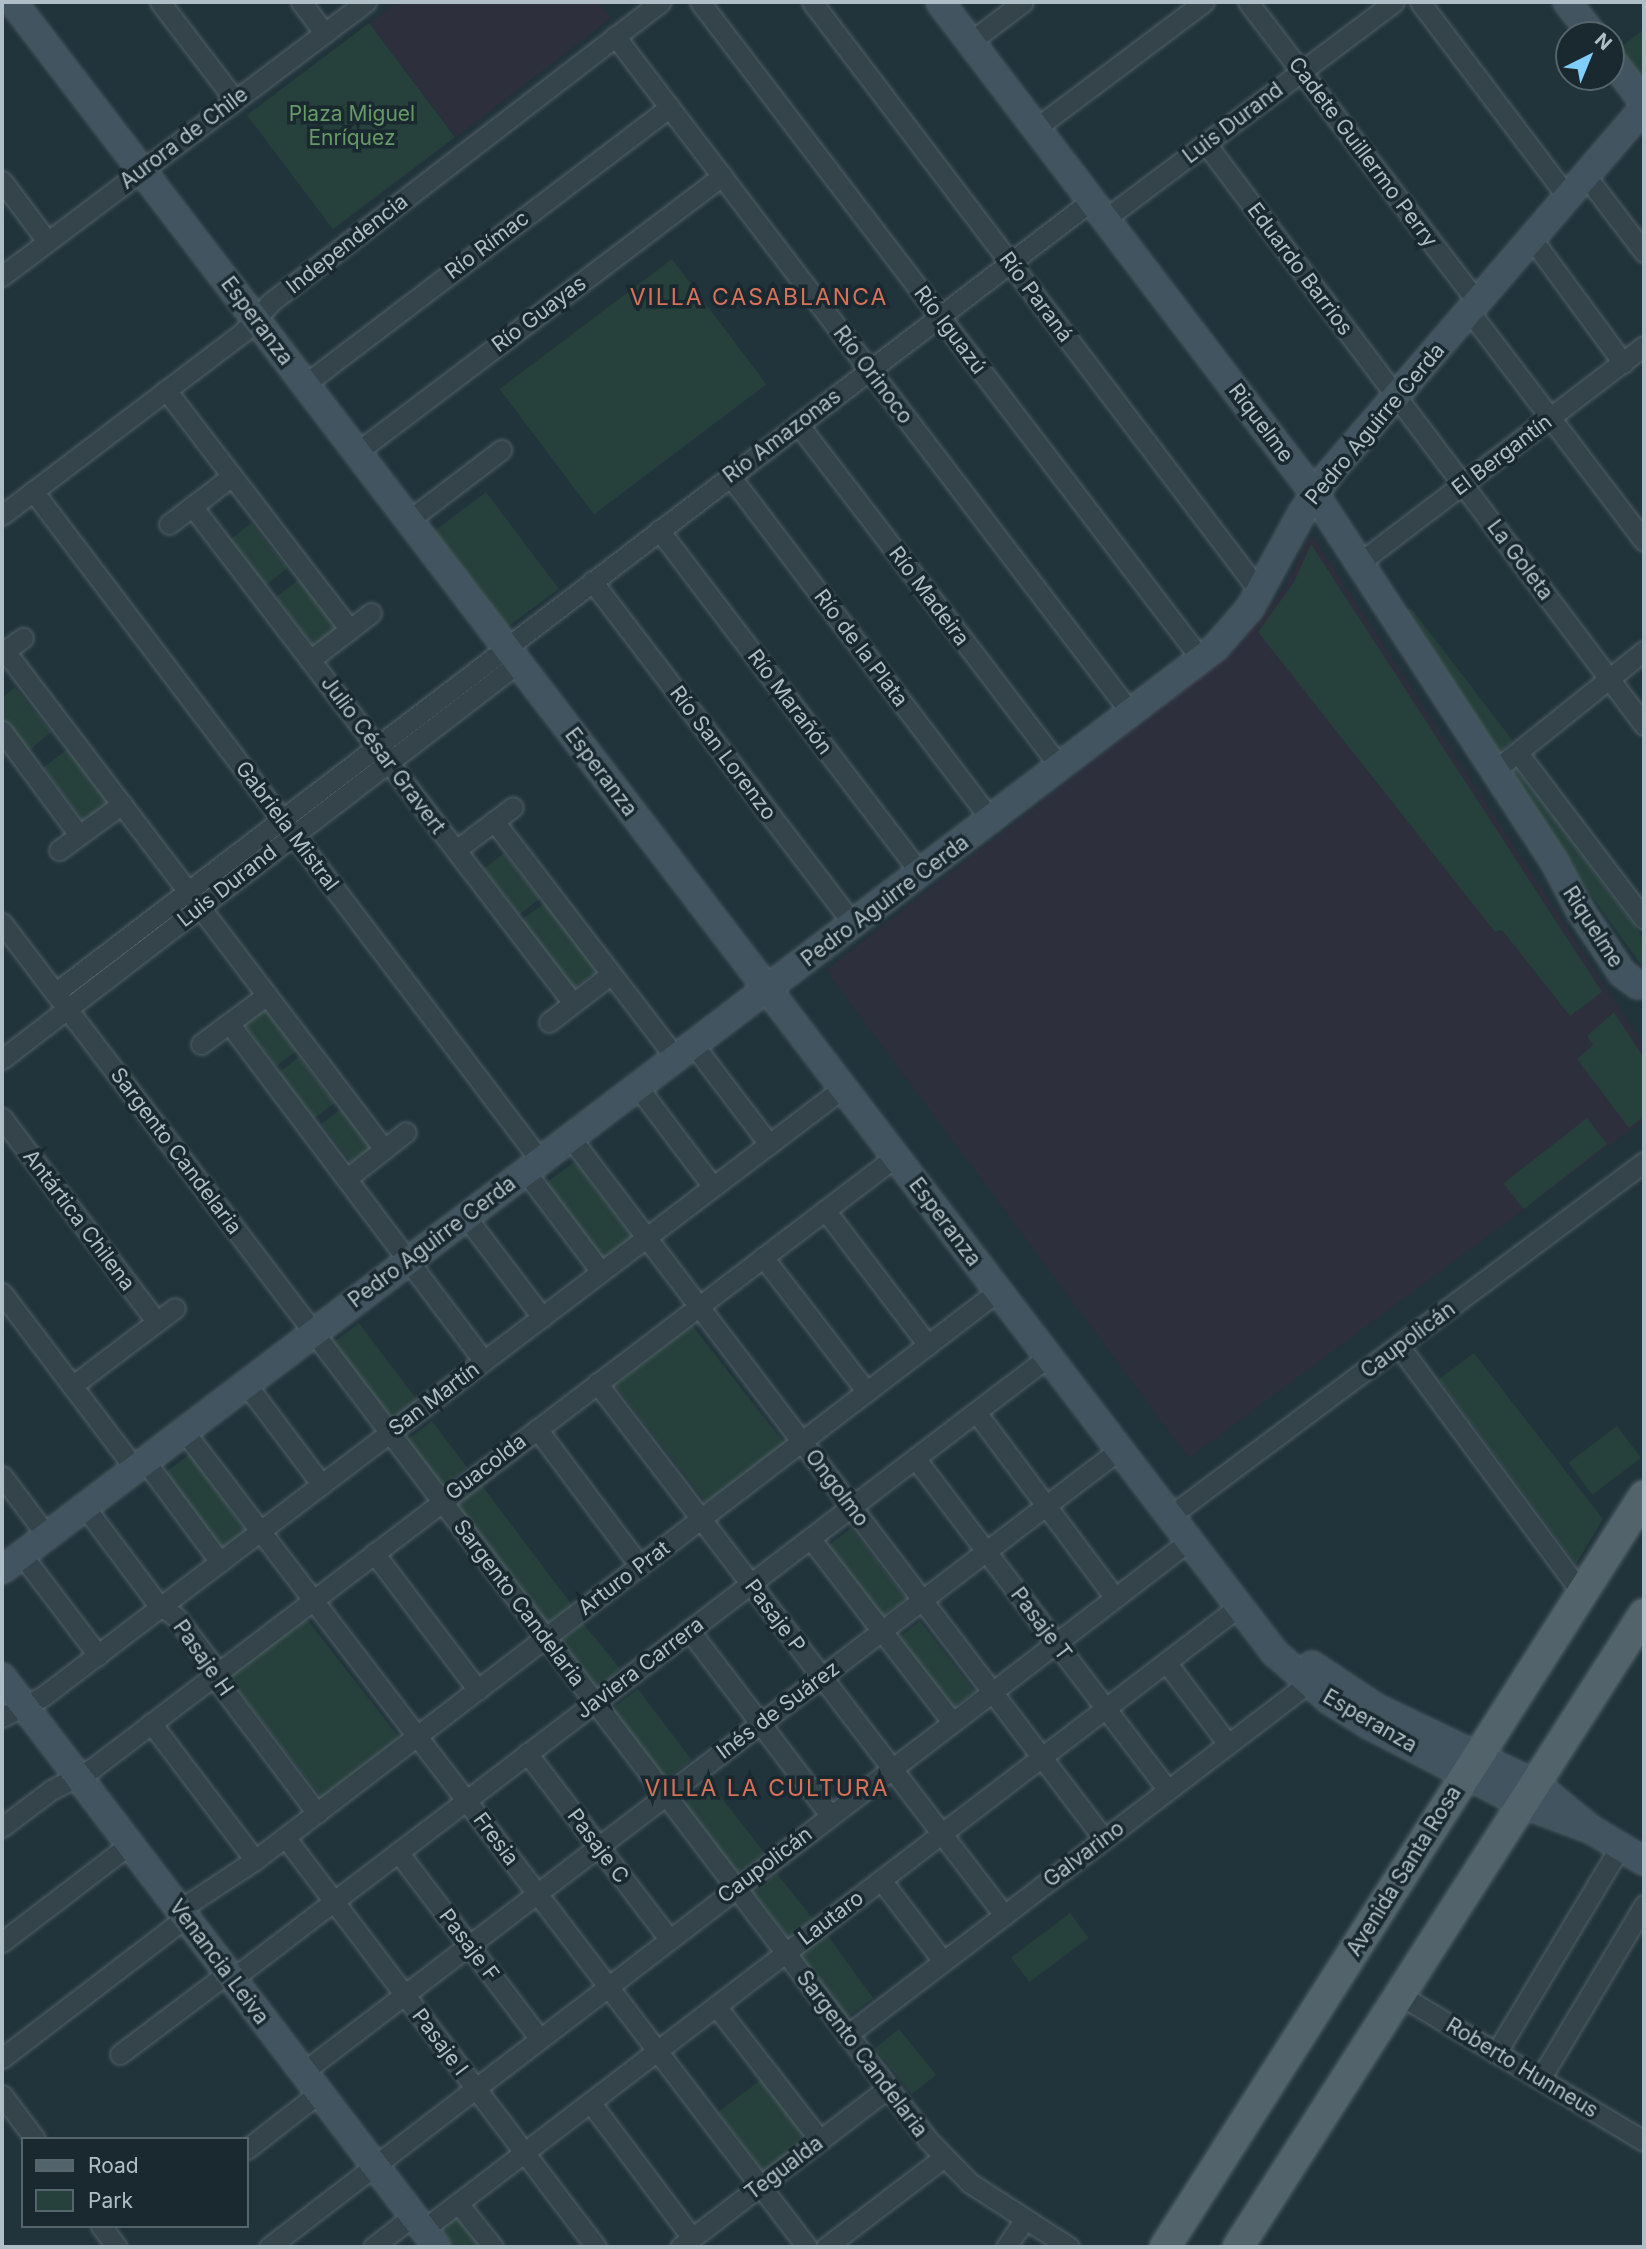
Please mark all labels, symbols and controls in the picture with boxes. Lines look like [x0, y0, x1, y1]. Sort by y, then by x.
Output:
north arrow [1555, 21, 1625, 91]
text: N [1590, 28, 1616, 55]
street label: Cadete Guillermo Perry [1283, 52, 1443, 252]
street label: Luis Durand [1178, 77, 1288, 169]
street label: Aurora de Chile [115, 82, 253, 194]
park label: Plaza Miguel Enríquez [289, 101, 415, 151]
street label: Independencia [281, 189, 413, 299]
street label: Eduardo Barrios [1242, 198, 1358, 340]
street label: Río Rímac [440, 205, 534, 285]
street label: Río Paraná [994, 247, 1078, 347]
street label: Río Guayas [487, 270, 591, 358]
street label: Esperanza [216, 272, 298, 370]
street label: Río Iguazú [909, 281, 991, 379]
district label: VILLA CASABLANCA [632, 283, 886, 311]
street label: Río Orinoco [828, 321, 918, 429]
street label: Pedro Aguirre Cerda [1300, 338, 1450, 510]
street label: Riquelme [1223, 379, 1299, 467]
street label: Río Amazonas [718, 384, 846, 488]
street label: El Bergantín [1447, 409, 1557, 501]
street label: La Goleta [1482, 515, 1558, 605]
street label: Río Madeira [884, 541, 974, 651]
street label: Río de la Plata [809, 585, 913, 711]
street label: Río Marañón [742, 645, 838, 759]
street label: Julio César Gravert [315, 671, 451, 839]
street label: Río San Lorenzo [664, 681, 782, 825]
street label: Esperanza [560, 723, 642, 821]
street label: Gabriela Mistral [230, 756, 344, 896]
street label: Pedro Aguirre Cerda [796, 830, 974, 972]
street label: Luis Durand [172, 839, 282, 933]
street label: Riquelme [1557, 882, 1629, 972]
street label: Sargento Candelaria [105, 1063, 247, 1239]
street label: Antártica Chilena [18, 1144, 140, 1296]
street label: Pedro Aguirre Cerda [343, 1171, 521, 1313]
street label: Esperanza [904, 1173, 986, 1271]
street label: Caupolicán [1356, 1296, 1460, 1384]
street label: San Martín [384, 1357, 484, 1441]
street label: Guacolda [441, 1429, 531, 1505]
street label: Ongolmo [800, 1444, 874, 1532]
street label: Sargento Candelaria [448, 1515, 590, 1691]
street label: Arturo Prat [573, 1535, 675, 1621]
street label: Pasaje P [739, 1575, 811, 1657]
street label: Pasaje T [1005, 1583, 1077, 1665]
street label: Javiera Carrera [571, 1612, 709, 1724]
street label: Pasaje H [168, 1615, 238, 1701]
street label: Inés de Suárez [712, 1656, 844, 1764]
street label: Esperanza [1319, 1684, 1421, 1758]
district label: VILLA LA CULTURA [646, 1774, 888, 1802]
street label: Avenida Santa Rosa [1341, 1781, 1467, 1961]
street label: Pasaje C [562, 1804, 634, 1888]
street label: Fresia [468, 1808, 524, 1870]
street label: Galvarino [1039, 1816, 1129, 1892]
street label: Caupolicán [713, 1821, 817, 1909]
street label: Lautaro [793, 1885, 869, 1951]
street label: Venancia Leiva [164, 1895, 274, 2029]
street label: Pasaje F [434, 1904, 504, 1986]
street label: Sargento Candelaria [791, 1966, 933, 2142]
street label: Pasaje I [407, 2004, 473, 2080]
street label: Roberto Hunneus [1441, 2013, 1603, 2123]
street label: Tegualda [740, 2131, 828, 2205]
legend [21, 2137, 248, 2228]
text: Road [88, 2153, 139, 2178]
text: Park [88, 2188, 133, 2213]

